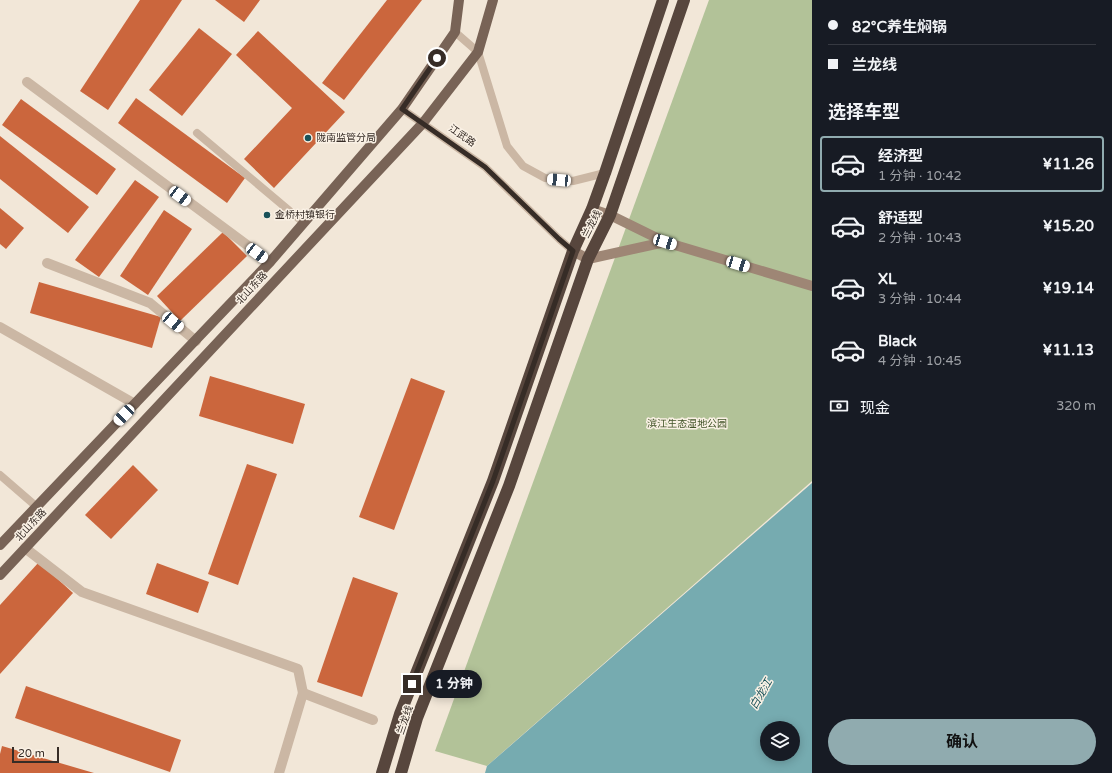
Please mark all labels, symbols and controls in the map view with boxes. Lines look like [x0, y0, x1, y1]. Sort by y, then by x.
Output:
text: 82°C养生焖锅 [852, 18, 947, 36]
route start [428, 49, 446, 67]
text: 兰龙线 [852, 56, 897, 74]
text: 选择车型 [828, 101, 900, 123]
street label: 江武路 [446, 122, 478, 150]
place label: 陇南监管分局 [316, 132, 376, 144]
marker: 陇南监管分局 [303, 133, 313, 143]
icon: car [830, 146, 866, 182]
text: 经济型 [878, 147, 923, 165]
text: ¥11.26 [1043, 155, 1094, 173]
text: 1 分钟 · 10:42 [878, 168, 962, 184]
car [547, 173, 571, 187]
car [167, 184, 193, 208]
street label: 兰龙线 [580, 208, 604, 240]
icon: car [830, 208, 866, 244]
place label: 金桥村镇银行 [275, 209, 335, 221]
text: 舒适型 [878, 209, 923, 227]
marker: 金桥村镇银行 [262, 210, 272, 220]
text: ¥15.20 [1043, 217, 1094, 235]
text: 2 分钟 · 10:43 [878, 230, 962, 246]
car [652, 233, 678, 251]
car [244, 241, 270, 265]
car [725, 255, 751, 273]
street label: 北山东路 [234, 269, 270, 307]
icon: car [830, 270, 866, 306]
text: XL [878, 270, 897, 288]
text: ¥19.14 [1043, 279, 1094, 297]
text: 3 分钟 · 10:44 [878, 291, 962, 307]
car [160, 310, 186, 334]
icon: car [830, 332, 866, 368]
text: Black [878, 332, 917, 350]
text: ¥11.13 [1043, 341, 1094, 359]
text: 4 分钟 · 10:45 [878, 353, 962, 369]
icon: cash [828, 395, 850, 417]
text: 320 m [1056, 398, 1096, 414]
text: 现金 [860, 399, 890, 417]
car [111, 402, 137, 428]
park label: 滨江生态湿地公园 [647, 418, 727, 430]
street label: 北山东路 [13, 506, 49, 544]
callout: 1 分钟 [426, 670, 482, 698]
route end [403, 675, 421, 693]
text: 1 分钟 [435, 676, 473, 692]
water label: 白龙江 [747, 676, 775, 712]
street label: 兰龙线 [394, 704, 416, 736]
button: 确认 [828, 719, 1096, 765]
map controls [760, 721, 800, 761]
button: layers [760, 721, 800, 761]
scale bar [12, 745, 59, 764]
text: 20 m [18, 747, 45, 760]

